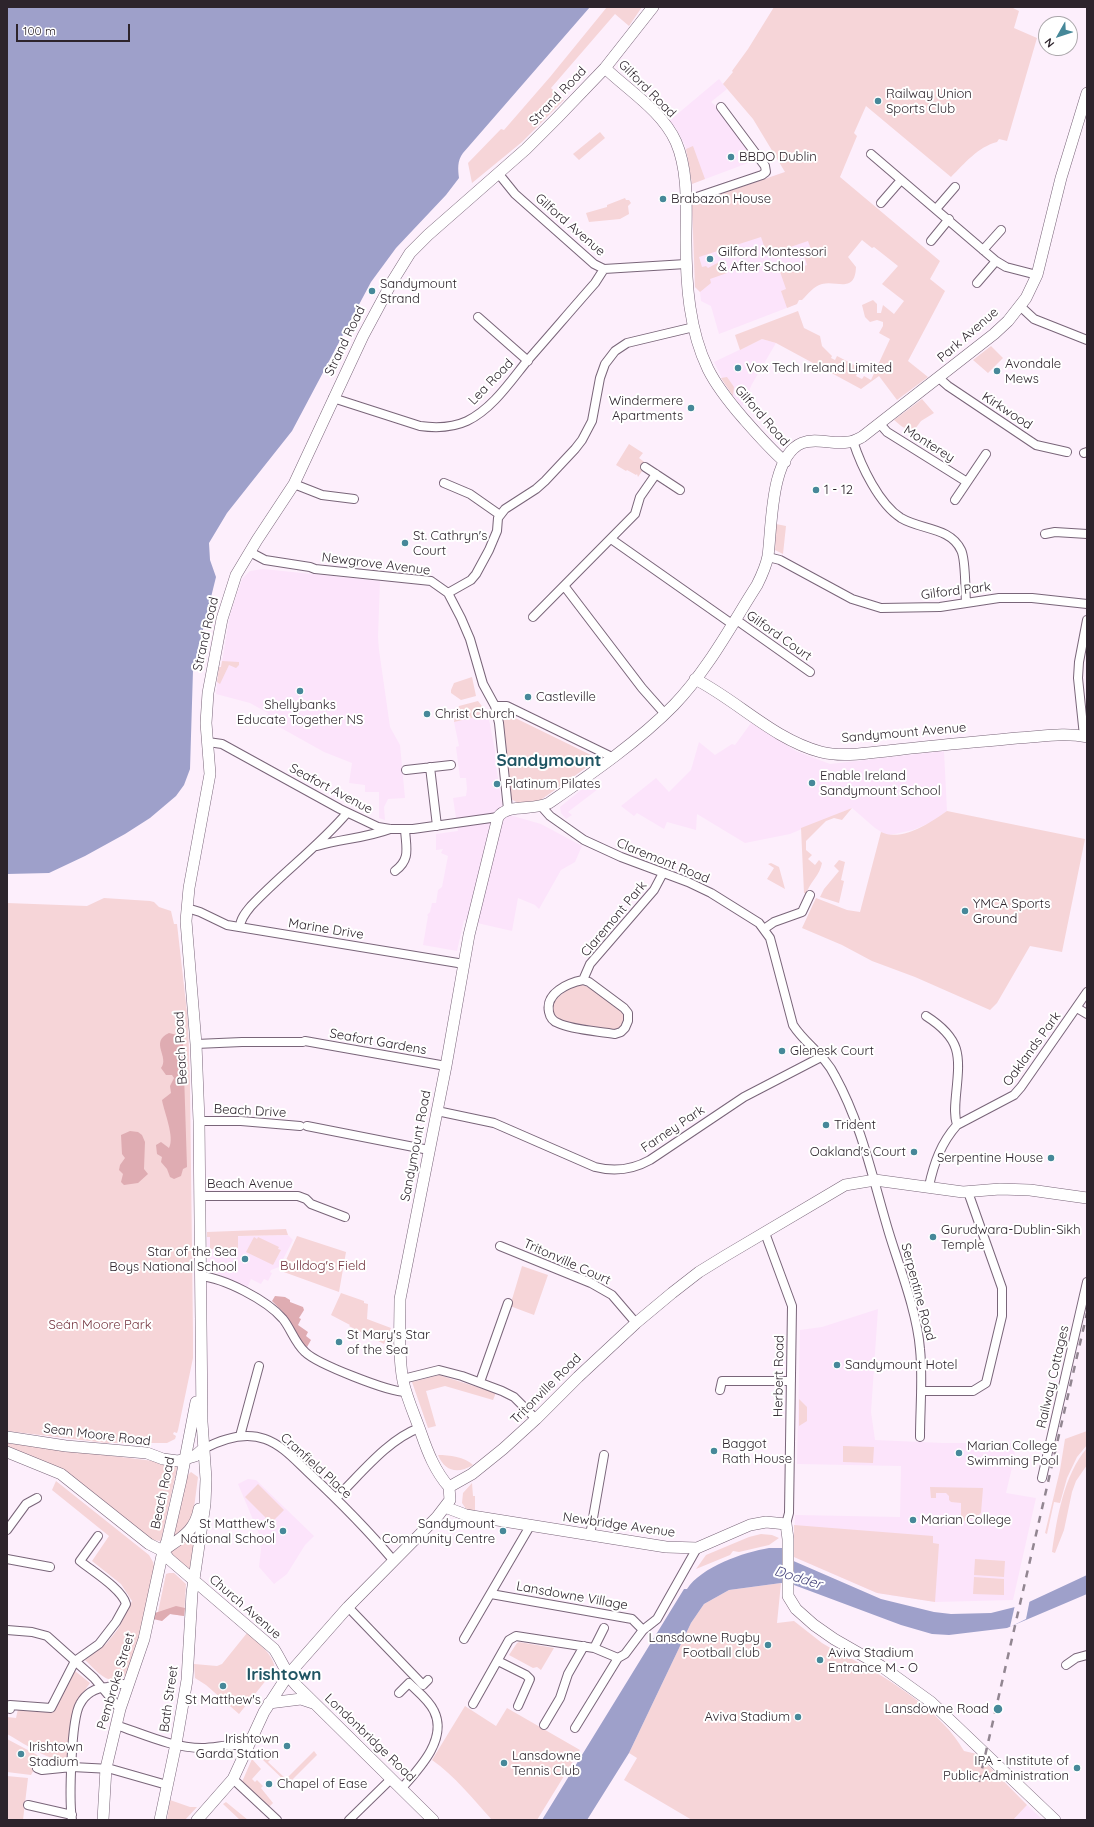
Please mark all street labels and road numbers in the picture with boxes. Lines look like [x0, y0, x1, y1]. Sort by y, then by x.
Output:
street label: Gilford Road [615, 57, 679, 121]
street label: Strand Road [526, 63, 590, 129]
street label: Gilford Avenue [532, 190, 608, 260]
street label: Strand Road [321, 304, 369, 378]
street label: Park Avenue [934, 304, 1002, 366]
street label: Lea Road [465, 356, 517, 408]
street label: Gilford Road [731, 382, 793, 450]
street label: Kirkwood [979, 389, 1035, 433]
street label: Monterey [901, 422, 957, 466]
street label: Newgrove Avenue [321, 550, 431, 578]
street label: Gilford Park [920, 579, 992, 603]
street label: Strand Road [190, 595, 222, 673]
street label: Gilford Court [743, 608, 815, 664]
street label: Sandymount Avenue [841, 720, 967, 746]
street label: Seafort Avenue [287, 761, 375, 817]
street label: Claremont Road [614, 835, 712, 887]
street label: Claremont Park [578, 878, 650, 960]
street label: Marine Drive [287, 915, 365, 943]
street label: Oaklands Park [1000, 1009, 1064, 1089]
street label: Beach Road [171, 1011, 191, 1085]
street label: Seafort Gardens [328, 1026, 428, 1058]
street label: Sandymount Road [398, 1089, 434, 1203]
street label: Beach Drive [213, 1101, 287, 1121]
street label: Farney Park [638, 1102, 708, 1156]
street label: Beach Avenue [207, 1176, 293, 1192]
street label: Tritonville Court [521, 1236, 613, 1288]
street label: Serpentine Road [897, 1242, 939, 1342]
street label: Railway Cottages [1034, 1324, 1072, 1430]
street label: Herbert Road [770, 1335, 788, 1417]
street label: Tritonville Road [508, 1351, 584, 1427]
street label: Sean Moore Road [42, 1421, 152, 1449]
street label: Cranfield Place [277, 1430, 355, 1502]
street label: Beach Road [148, 1455, 178, 1531]
street label: Newbridge Avenue [562, 1509, 676, 1541]
street label: Church Avenue [206, 1572, 284, 1642]
street label: Lansdowne Village [515, 1579, 629, 1613]
street label: Pembroke Street [94, 1631, 138, 1731]
street label: Bath Street [157, 1665, 181, 1733]
street label: Londonbridge Road [321, 1691, 419, 1785]

